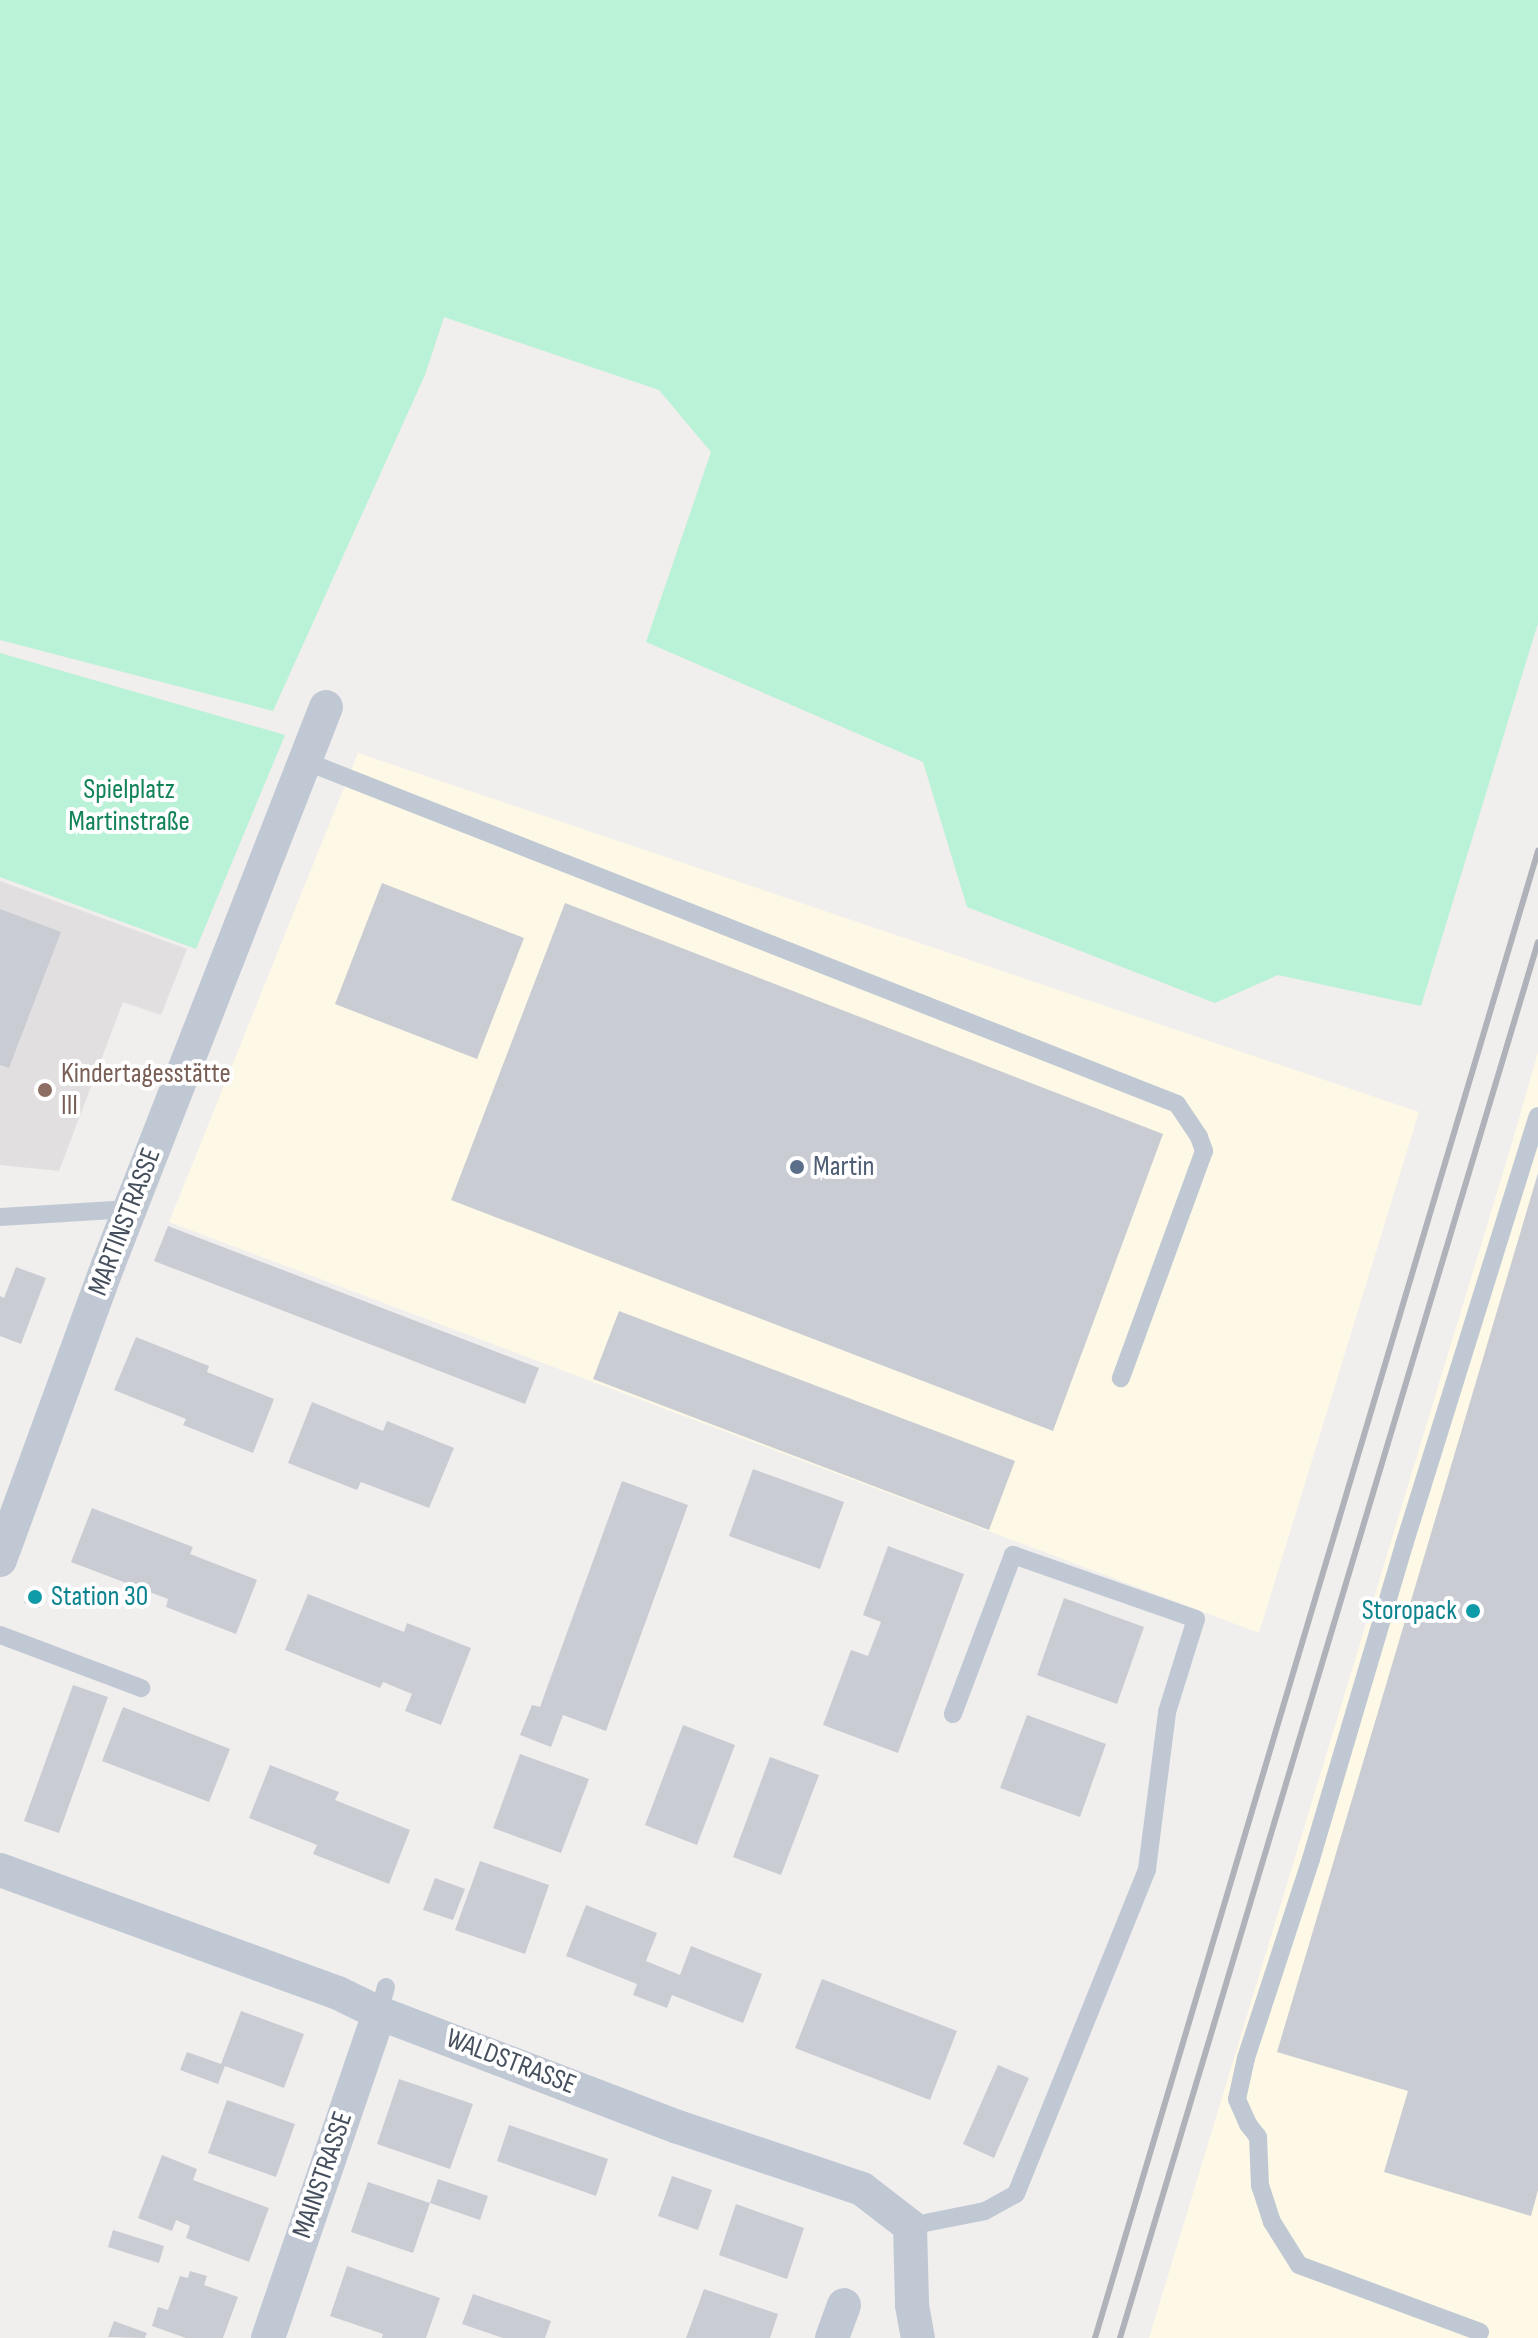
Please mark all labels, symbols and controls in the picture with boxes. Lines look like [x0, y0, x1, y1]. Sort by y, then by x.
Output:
park label: Spielplatz Martinstraße [68, 773, 190, 839]
place label: Kindertagesstätte III [61, 1057, 231, 1123]
marker: Kindertagesstätte III [36, 1081, 54, 1099]
street label: MARTINSTRASSE [81, 1143, 169, 1301]
place label: Martin [813, 1150, 875, 1184]
marker: Martin [788, 1158, 806, 1176]
place label: Station 30 [51, 1580, 148, 1614]
marker: Station 30 [26, 1588, 44, 1606]
place label: Storopack [1362, 1594, 1457, 1628]
marker: Storopack [1464, 1602, 1482, 1620]
street label: WALDSTRASSE [441, 2022, 581, 2102]
street label: MAINSTRASSE [286, 2107, 360, 2243]

